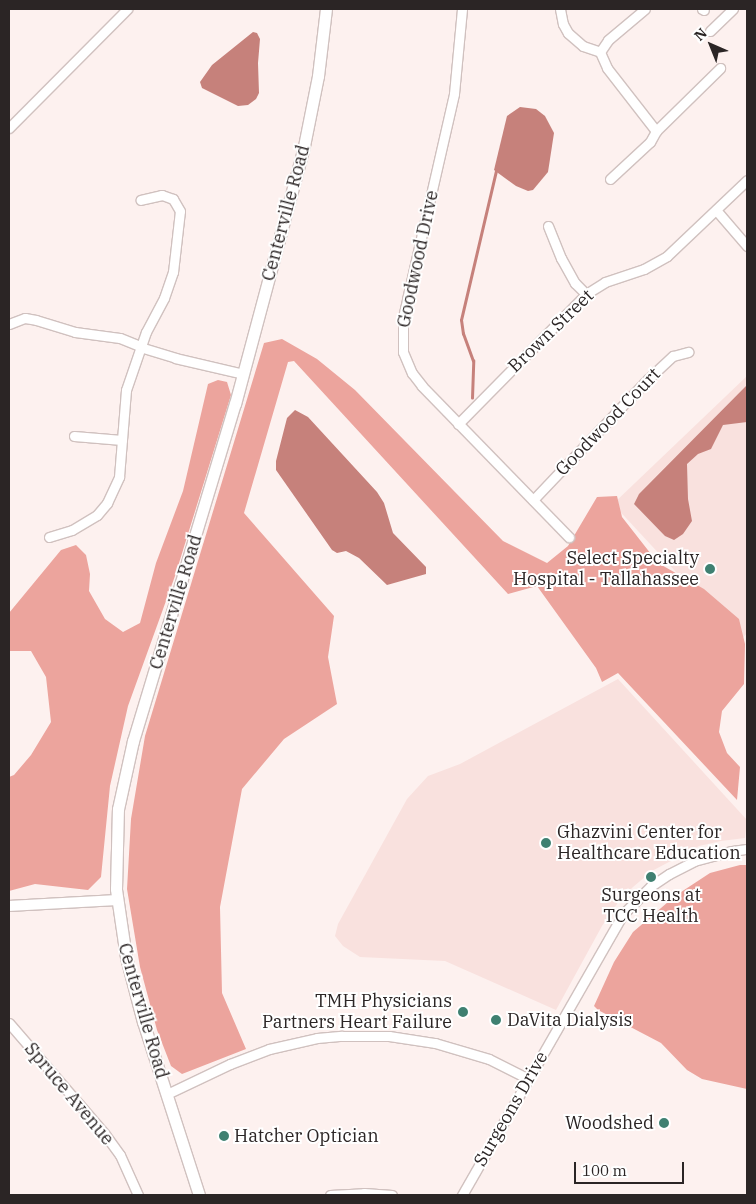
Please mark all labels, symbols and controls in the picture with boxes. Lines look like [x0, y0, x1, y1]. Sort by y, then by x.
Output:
north arrow [686, 20, 736, 70]
text: N [690, 24, 711, 45]
street label: Centerville Road [257, 143, 315, 283]
street label: Goodwood Drive [393, 188, 443, 330]
street label: Brown Street [504, 285, 598, 377]
street label: Goodwood Court [551, 364, 665, 480]
street label: Centerville Road [145, 532, 207, 672]
place label: Select Specialty Hospital - Tallahassee [513, 548, 699, 590]
marker: Select Specialty Hospital - Tallahassee [703, 562, 717, 576]
place label: Ghazvini Center for Healthcare Education [557, 822, 741, 864]
marker: Ghazvini Center for Healthcare Education [539, 836, 553, 850]
marker: Surgeons at TCC Health [645, 871, 657, 883]
place label: Surgeons at TCC Health [601, 885, 701, 928]
street label: Centerville Road [113, 941, 173, 1081]
place label: TMH Physicians Partners Heart Failure [262, 991, 452, 1034]
marker: TMH Physicians Partners Heart Failure [456, 1005, 470, 1019]
place label: DaVita Dialysis [507, 1009, 632, 1031]
marker: DaVita Dialysis [489, 1013, 503, 1027]
street label: Spruce Avenue [20, 1038, 118, 1150]
street label: Surgeons Drive [469, 1048, 553, 1170]
place label: Woodshed [565, 1112, 654, 1134]
marker: Woodshed [658, 1117, 670, 1129]
place label: Hatcher Optician [234, 1125, 379, 1147]
marker: Hatcher Optician [218, 1130, 230, 1142]
scale bar [576, 1152, 686, 1184]
text: 100 m [582, 1161, 627, 1180]

